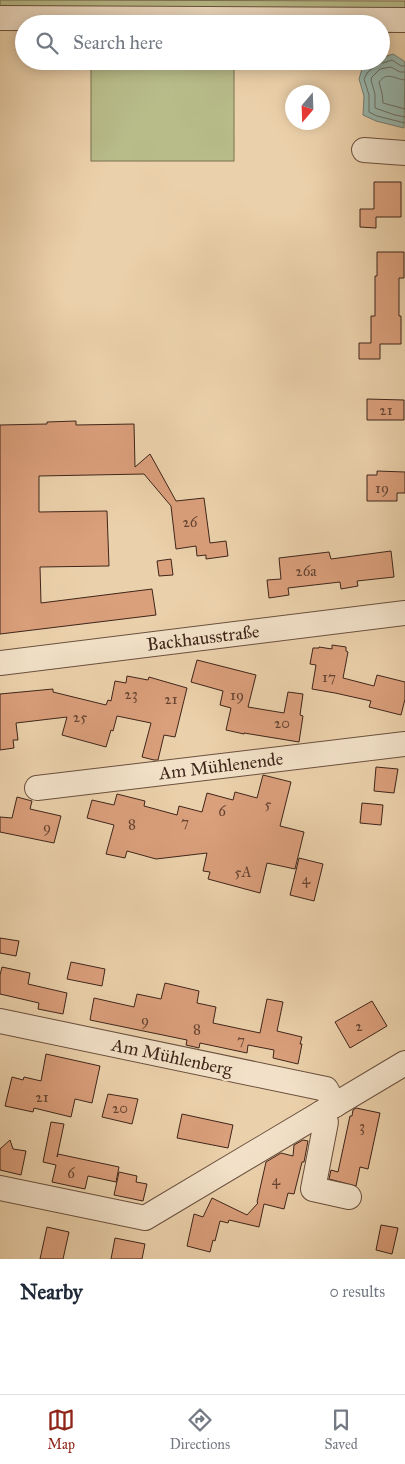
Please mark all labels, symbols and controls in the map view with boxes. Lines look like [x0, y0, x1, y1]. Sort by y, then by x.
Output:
search box [15, 15, 390, 70]
icon: search [33, 29, 61, 57]
text: Search here [73, 31, 163, 54]
north arrow [285, 85, 330, 130]
house number: 21 [379, 401, 393, 419]
house number: 19 [375, 479, 389, 497]
house number: 26 [182, 513, 199, 531]
house number: 26a [295, 562, 317, 580]
street label: Backhausstraße [145, 620, 261, 656]
house number: 17 [322, 668, 336, 686]
house number: 23 [124, 685, 138, 703]
house number: 19 [230, 686, 244, 704]
house number: 21 [164, 690, 178, 708]
house number: 25 [73, 708, 87, 726]
house number: 20 [274, 714, 290, 732]
street label: Am Mühlenende [157, 747, 284, 785]
house number: 5 [265, 795, 272, 813]
house number: 6 [218, 802, 227, 820]
house number: 7 [181, 813, 189, 831]
house number: 8 [128, 815, 136, 833]
house number: 9 [43, 818, 51, 836]
house number: 5A [234, 863, 252, 881]
house number: 4 [302, 870, 311, 888]
house number: 9 [141, 1011, 149, 1029]
house number: 2 [355, 1017, 363, 1035]
house number: 8 [193, 1020, 201, 1038]
house number: 7 [237, 1031, 245, 1049]
street label: Am Mühlenberg [109, 1033, 235, 1082]
house number: 21 [35, 1088, 49, 1106]
house number: 20 [112, 1099, 128, 1117]
house number: 3 [359, 1117, 365, 1135]
house number: 6 [67, 1164, 76, 1182]
house number: 4 [272, 1171, 281, 1189]
text: Nearby [20, 1279, 83, 1305]
text: 0 results [330, 1282, 385, 1301]
tab: Map [47, 1406, 75, 1453]
tab: Directions [170, 1406, 230, 1453]
tab: Saved [325, 1406, 358, 1453]

